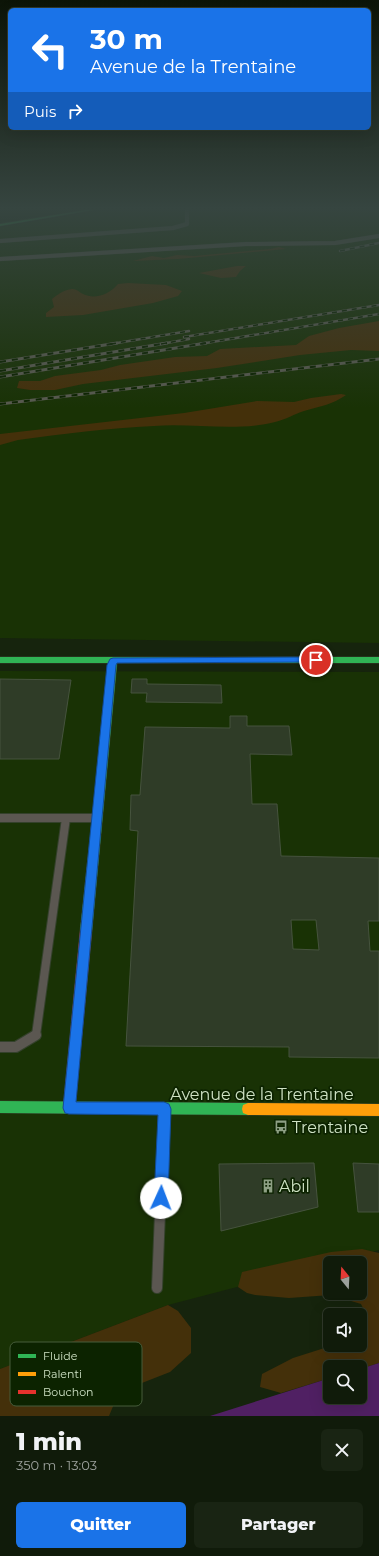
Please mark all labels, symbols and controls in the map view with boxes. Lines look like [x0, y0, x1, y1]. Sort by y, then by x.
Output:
text: 30 m [90, 22, 163, 56]
icon: left [24, 24, 76, 76]
text: Avenue de la Trentaine [90, 56, 296, 78]
icon: right [64, 100, 86, 122]
text: Puis [24, 102, 56, 121]
pin [299, 643, 333, 677]
icon: arrive [305, 649, 327, 671]
street label: Avenue de la Trentaine [170, 1085, 354, 1104]
place label: Trentaine [292, 1118, 368, 1137]
bus stop icon: Trentaine [273, 1119, 289, 1135]
position arrow [140, 1177, 182, 1219]
place label: Abil [279, 1177, 310, 1196]
building icon: Abil [260, 1178, 276, 1194]
north arrow [323, 1256, 367, 1300]
map controls [323, 1256, 367, 1404]
button: sound [323, 1308, 367, 1352]
legend [10, 1342, 142, 1406]
text: Fluide [43, 1349, 78, 1363]
button: search [323, 1360, 367, 1404]
text: Ralenti [43, 1367, 82, 1381]
text: Bouchon [43, 1385, 93, 1399]
text: 1 min [16, 1427, 82, 1456]
button: close [321, 1429, 363, 1471]
text: 350 m · 13:03 [16, 1457, 97, 1473]
button: Quitter [16, 1502, 186, 1548]
button: Partager [194, 1502, 363, 1548]

